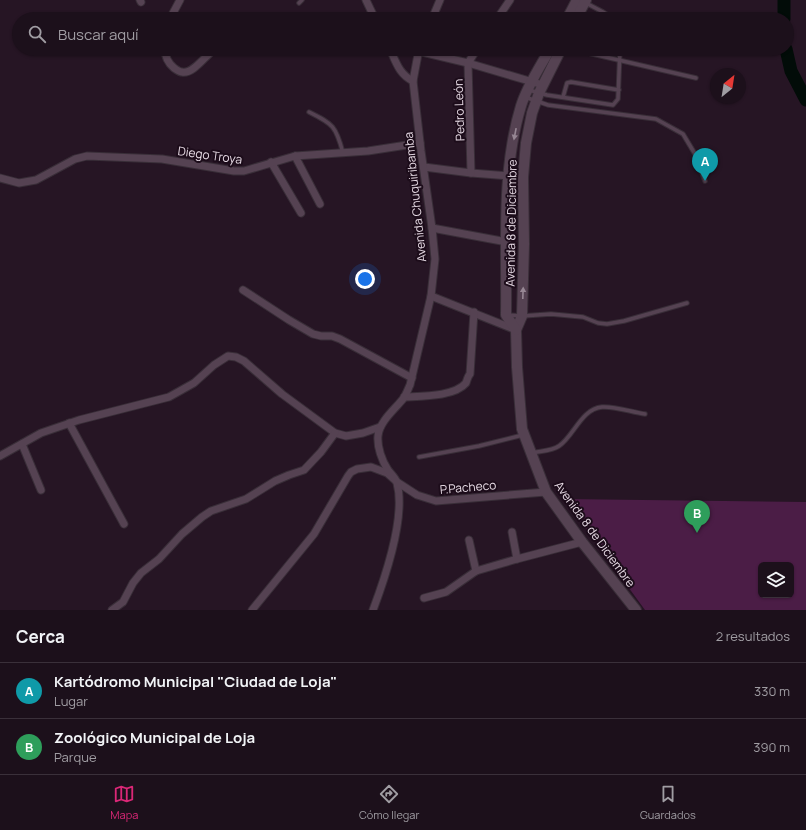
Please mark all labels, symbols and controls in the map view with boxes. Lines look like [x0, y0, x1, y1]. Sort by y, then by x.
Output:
search box [12, 12, 794, 56]
icon: search [26, 23, 48, 45]
text: Buscar aquí [58, 24, 139, 45]
north arrow [710, 68, 746, 104]
street label: Pedro León [449, 79, 469, 141]
one-way arrow [511, 128, 517, 140]
street label: Avenida Chuquiribamba [400, 131, 430, 263]
street label: Diego Troya [177, 142, 243, 168]
pin: A [692, 148, 718, 181]
street label: Avenida 8 de Diciembre [501, 159, 521, 287]
your location [355, 269, 375, 289]
one-way arrow [520, 286, 526, 299]
street label: P.Pacheco [439, 476, 497, 498]
street label: Avenida 8 de Diciembre [551, 478, 639, 590]
pin: B [684, 500, 710, 533]
map controls [758, 562, 794, 598]
button: layers [758, 562, 794, 598]
text: Cerca [16, 625, 65, 648]
text: 2 resultados [716, 627, 790, 645]
text: Kartódromo Municipal "Ciudad de Loja" [54, 671, 337, 692]
text: A [25, 682, 33, 700]
text: 330 m [754, 682, 790, 700]
text: Lugar [54, 692, 88, 710]
text: Zoológico Municipal de Loja [54, 727, 255, 748]
text: B [25, 738, 33, 756]
text: 390 m [753, 738, 790, 756]
text: Parque [54, 748, 96, 766]
tab: Mapa [110, 783, 138, 822]
tab: Cómo llegar [359, 783, 419, 822]
tab: Guardados [640, 783, 696, 822]

